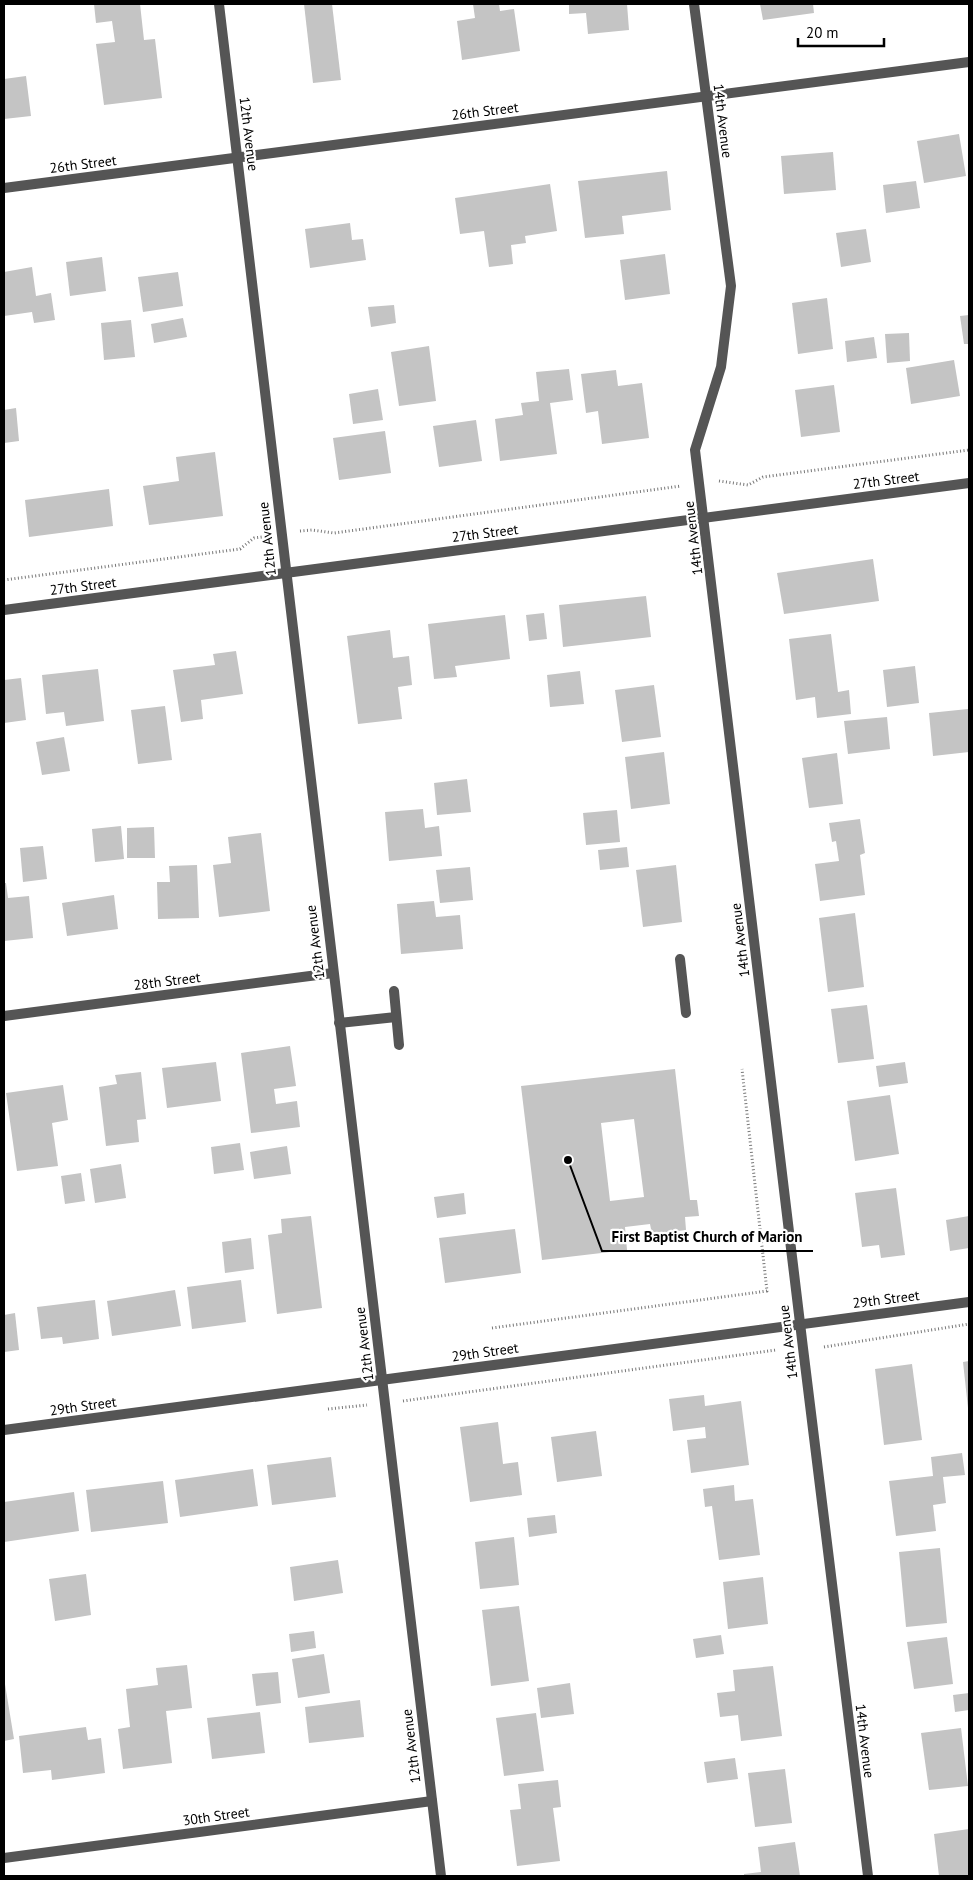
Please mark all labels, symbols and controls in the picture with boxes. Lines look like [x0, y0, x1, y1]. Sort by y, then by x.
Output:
scale bar [798, 15, 884, 47]
text: 20 m [806, 23, 839, 42]
street label: 14th Avenue [710, 83, 736, 159]
street label: 12th Avenue [236, 96, 262, 172]
street label: 26th Street [451, 98, 520, 124]
street label: 26th Street [49, 151, 118, 177]
street label: 27th Street [852, 467, 921, 493]
street label: 14th Avenue [680, 500, 706, 576]
street label: 12th Avenue [254, 501, 280, 577]
street label: 27th Street [451, 520, 520, 546]
street label: 27th Street [49, 573, 118, 599]
street label: 14th Avenue [727, 902, 753, 978]
street label: 12th Avenue [302, 904, 328, 980]
street label: 28th Street [133, 968, 202, 994]
callout: First Baptist Church of Marion [602, 1221, 813, 1251]
text: First Baptist Church of Marion [612, 1227, 802, 1246]
street label: 29th Street [852, 1286, 921, 1312]
street label: 14th Avenue [775, 1304, 801, 1380]
street label: 12th Avenue [351, 1306, 377, 1382]
street label: 29th Street [450, 1338, 520, 1366]
street label: 29th Street [48, 1392, 118, 1420]
street label: 14th Avenue [852, 1703, 878, 1779]
street label: 12th Avenue [398, 1708, 424, 1784]
street label: 30th Street [181, 1802, 251, 1830]

